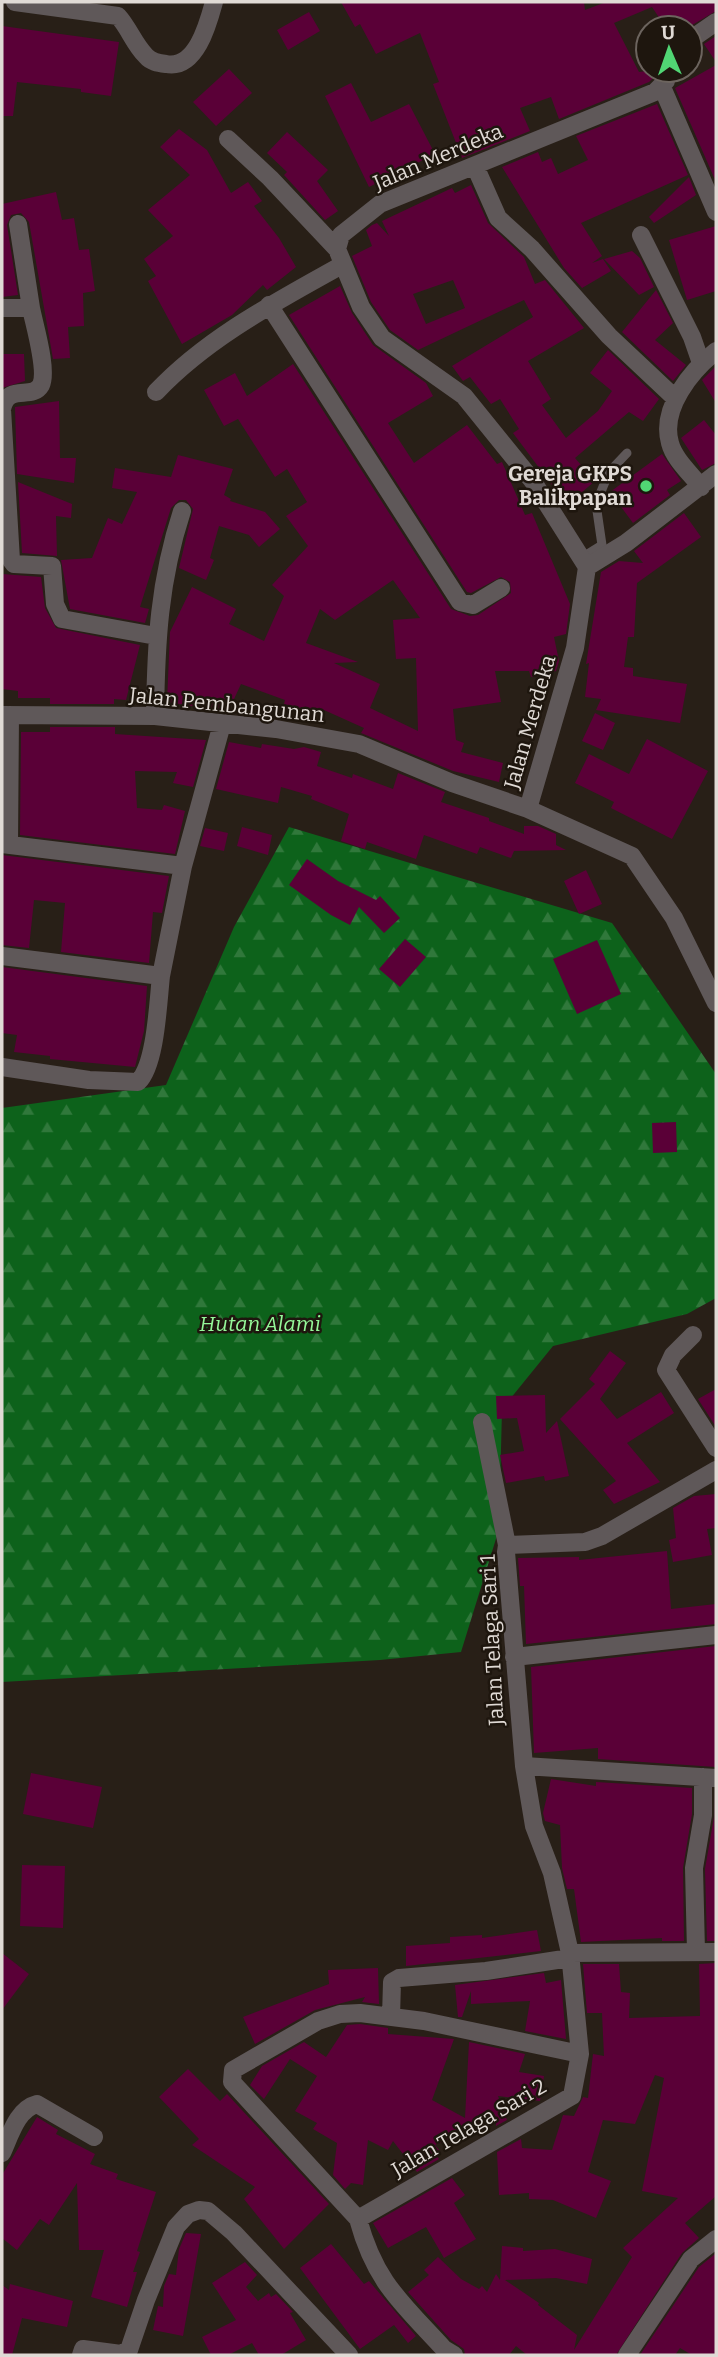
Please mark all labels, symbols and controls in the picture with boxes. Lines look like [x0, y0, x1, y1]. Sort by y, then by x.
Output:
north arrow [634, 14, 704, 84]
text: U [661, 21, 676, 44]
street label: Jalan Merdeka [368, 118, 507, 196]
place label: Gereja GKPS Balikpapan [508, 461, 632, 511]
marker: Gereja GKPS Balikpapan [638, 478, 654, 494]
street label: Jalan Merdeka [498, 652, 562, 793]
street label: Jalan Pembangunan [127, 682, 326, 728]
park label: Hutan Alami [199, 1311, 321, 1337]
street label: Jalan Telaga Sari 1 [475, 1553, 510, 1727]
street label: Jalan Telaga Sari 2 [386, 2073, 551, 2183]

